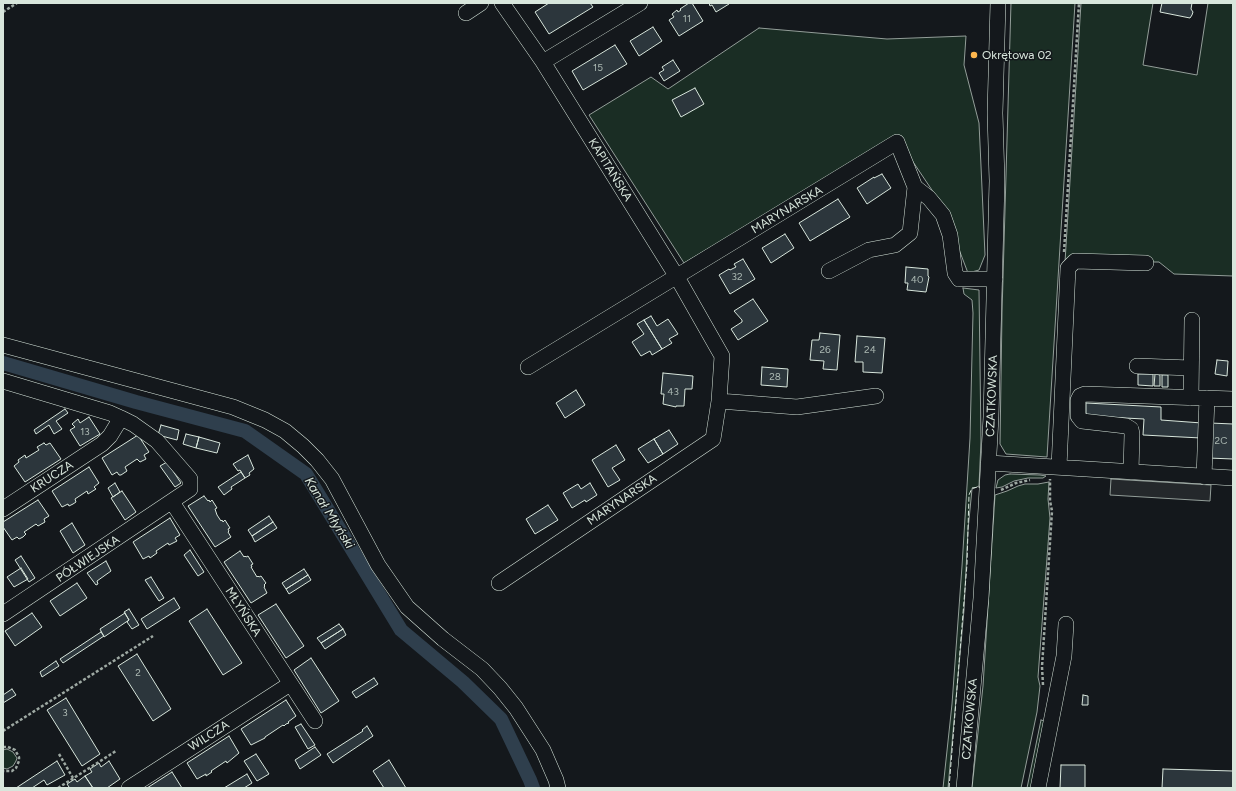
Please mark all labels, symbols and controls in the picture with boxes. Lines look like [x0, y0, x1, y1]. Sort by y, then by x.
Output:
house number: 11 [683, 13, 691, 25]
place label: Okrętowa 02 [982, 48, 1052, 62]
marker: Okrętowa 02 [969, 50, 979, 60]
house number: 15 [593, 62, 603, 74]
street label: KAPITAŃSKA [585, 136, 635, 204]
street label: MARYNARSKA [749, 183, 825, 237]
house number: 32 [731, 271, 743, 283]
house number: 40 [911, 274, 923, 286]
house number: 26 [819, 344, 831, 356]
house number: 24 [864, 344, 876, 356]
street label: CZATKOWSKA [983, 355, 1001, 437]
house number: 28 [769, 371, 781, 383]
house number: 43 [667, 386, 679, 398]
house number: 13 [80, 426, 90, 438]
house number: 2C [1215, 435, 1227, 447]
street label: KRUCZA [28, 458, 76, 496]
street label: MARYNARSKA [584, 471, 660, 529]
water label: Kanał Młyński [301, 474, 357, 552]
street label: PÓŁWIEJSKA [54, 533, 122, 585]
street label: MŁYŃSKA [222, 585, 264, 639]
house number: 2 [135, 667, 141, 679]
street label: CZATKOWSKA [959, 678, 981, 760]
house number: 3 [62, 707, 68, 719]
street label: WILCZA [186, 718, 232, 754]

